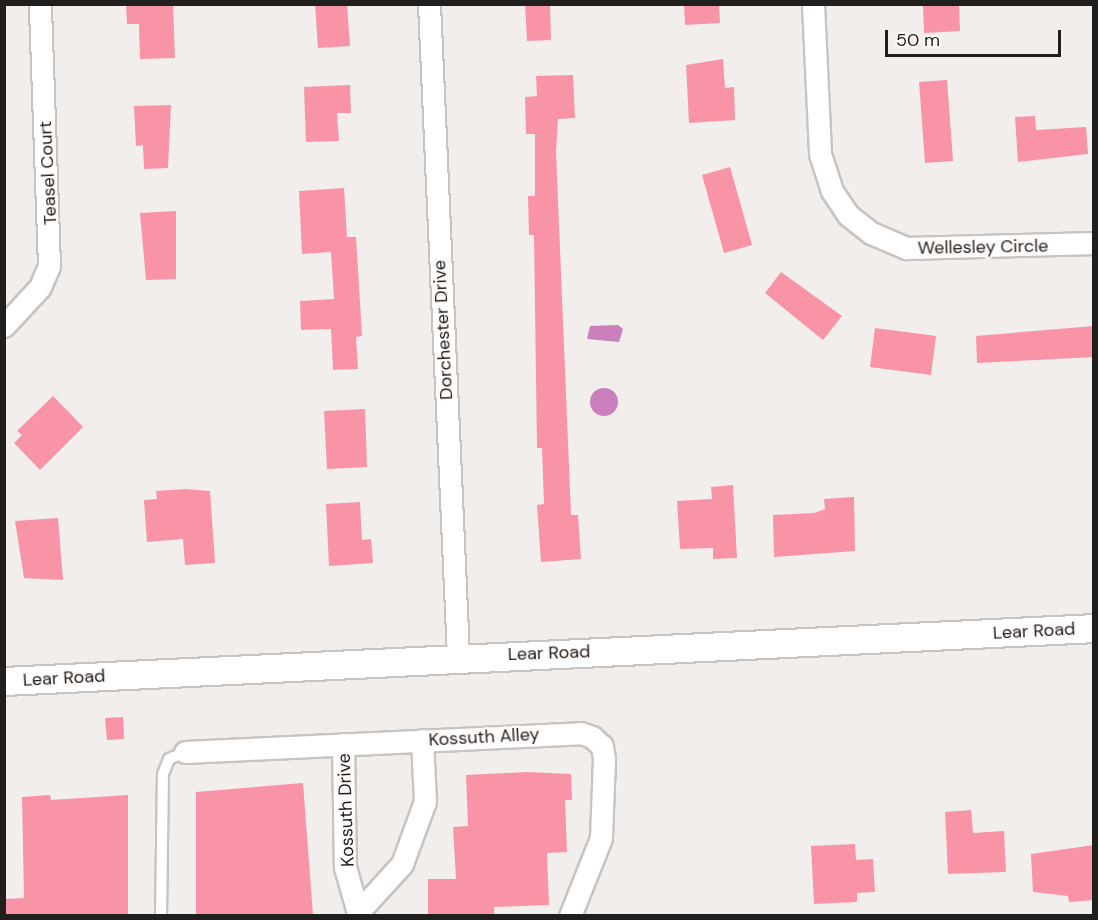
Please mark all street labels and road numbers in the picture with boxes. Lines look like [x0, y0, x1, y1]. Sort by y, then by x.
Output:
street label: Teasel Court [34, 120, 62, 226]
street label: Wellesley Circle [917, 235, 1049, 259]
street label: Dorchester Drive [429, 260, 457, 400]
street label: Lear Road [992, 618, 1076, 644]
street label: Lear Road [507, 641, 591, 665]
street label: Lear Road [22, 665, 106, 691]
street label: Kossuth Alley [428, 723, 540, 751]
street label: Kossuth Drive [333, 753, 359, 867]

